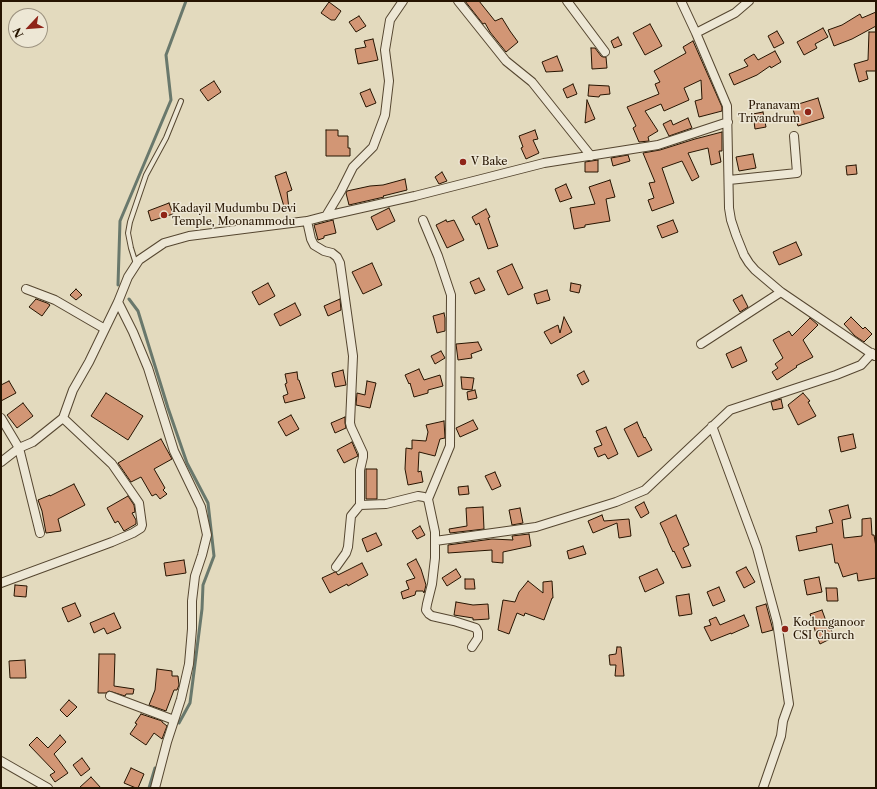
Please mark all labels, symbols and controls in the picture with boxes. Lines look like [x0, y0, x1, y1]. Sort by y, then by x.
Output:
north arrow [8, 8, 48, 48]
text: N [10, 25, 27, 40]
place label: Pranavam Trivandrum [738, 99, 800, 125]
marker: Pranavam Trivandrum [803, 107, 813, 117]
place label: V Bake [471, 155, 507, 169]
marker: V Bake [458, 157, 468, 167]
place label: Kadayil Mudumbu Devi Temple, Moonammodu [172, 202, 296, 228]
marker: Kadayil Mudumbu Devi Temple, Moonammodu [159, 210, 169, 220]
place label: Kodunganoor CSI Church [793, 616, 865, 642]
marker: Kodunganoor CSI Church [780, 624, 790, 634]

